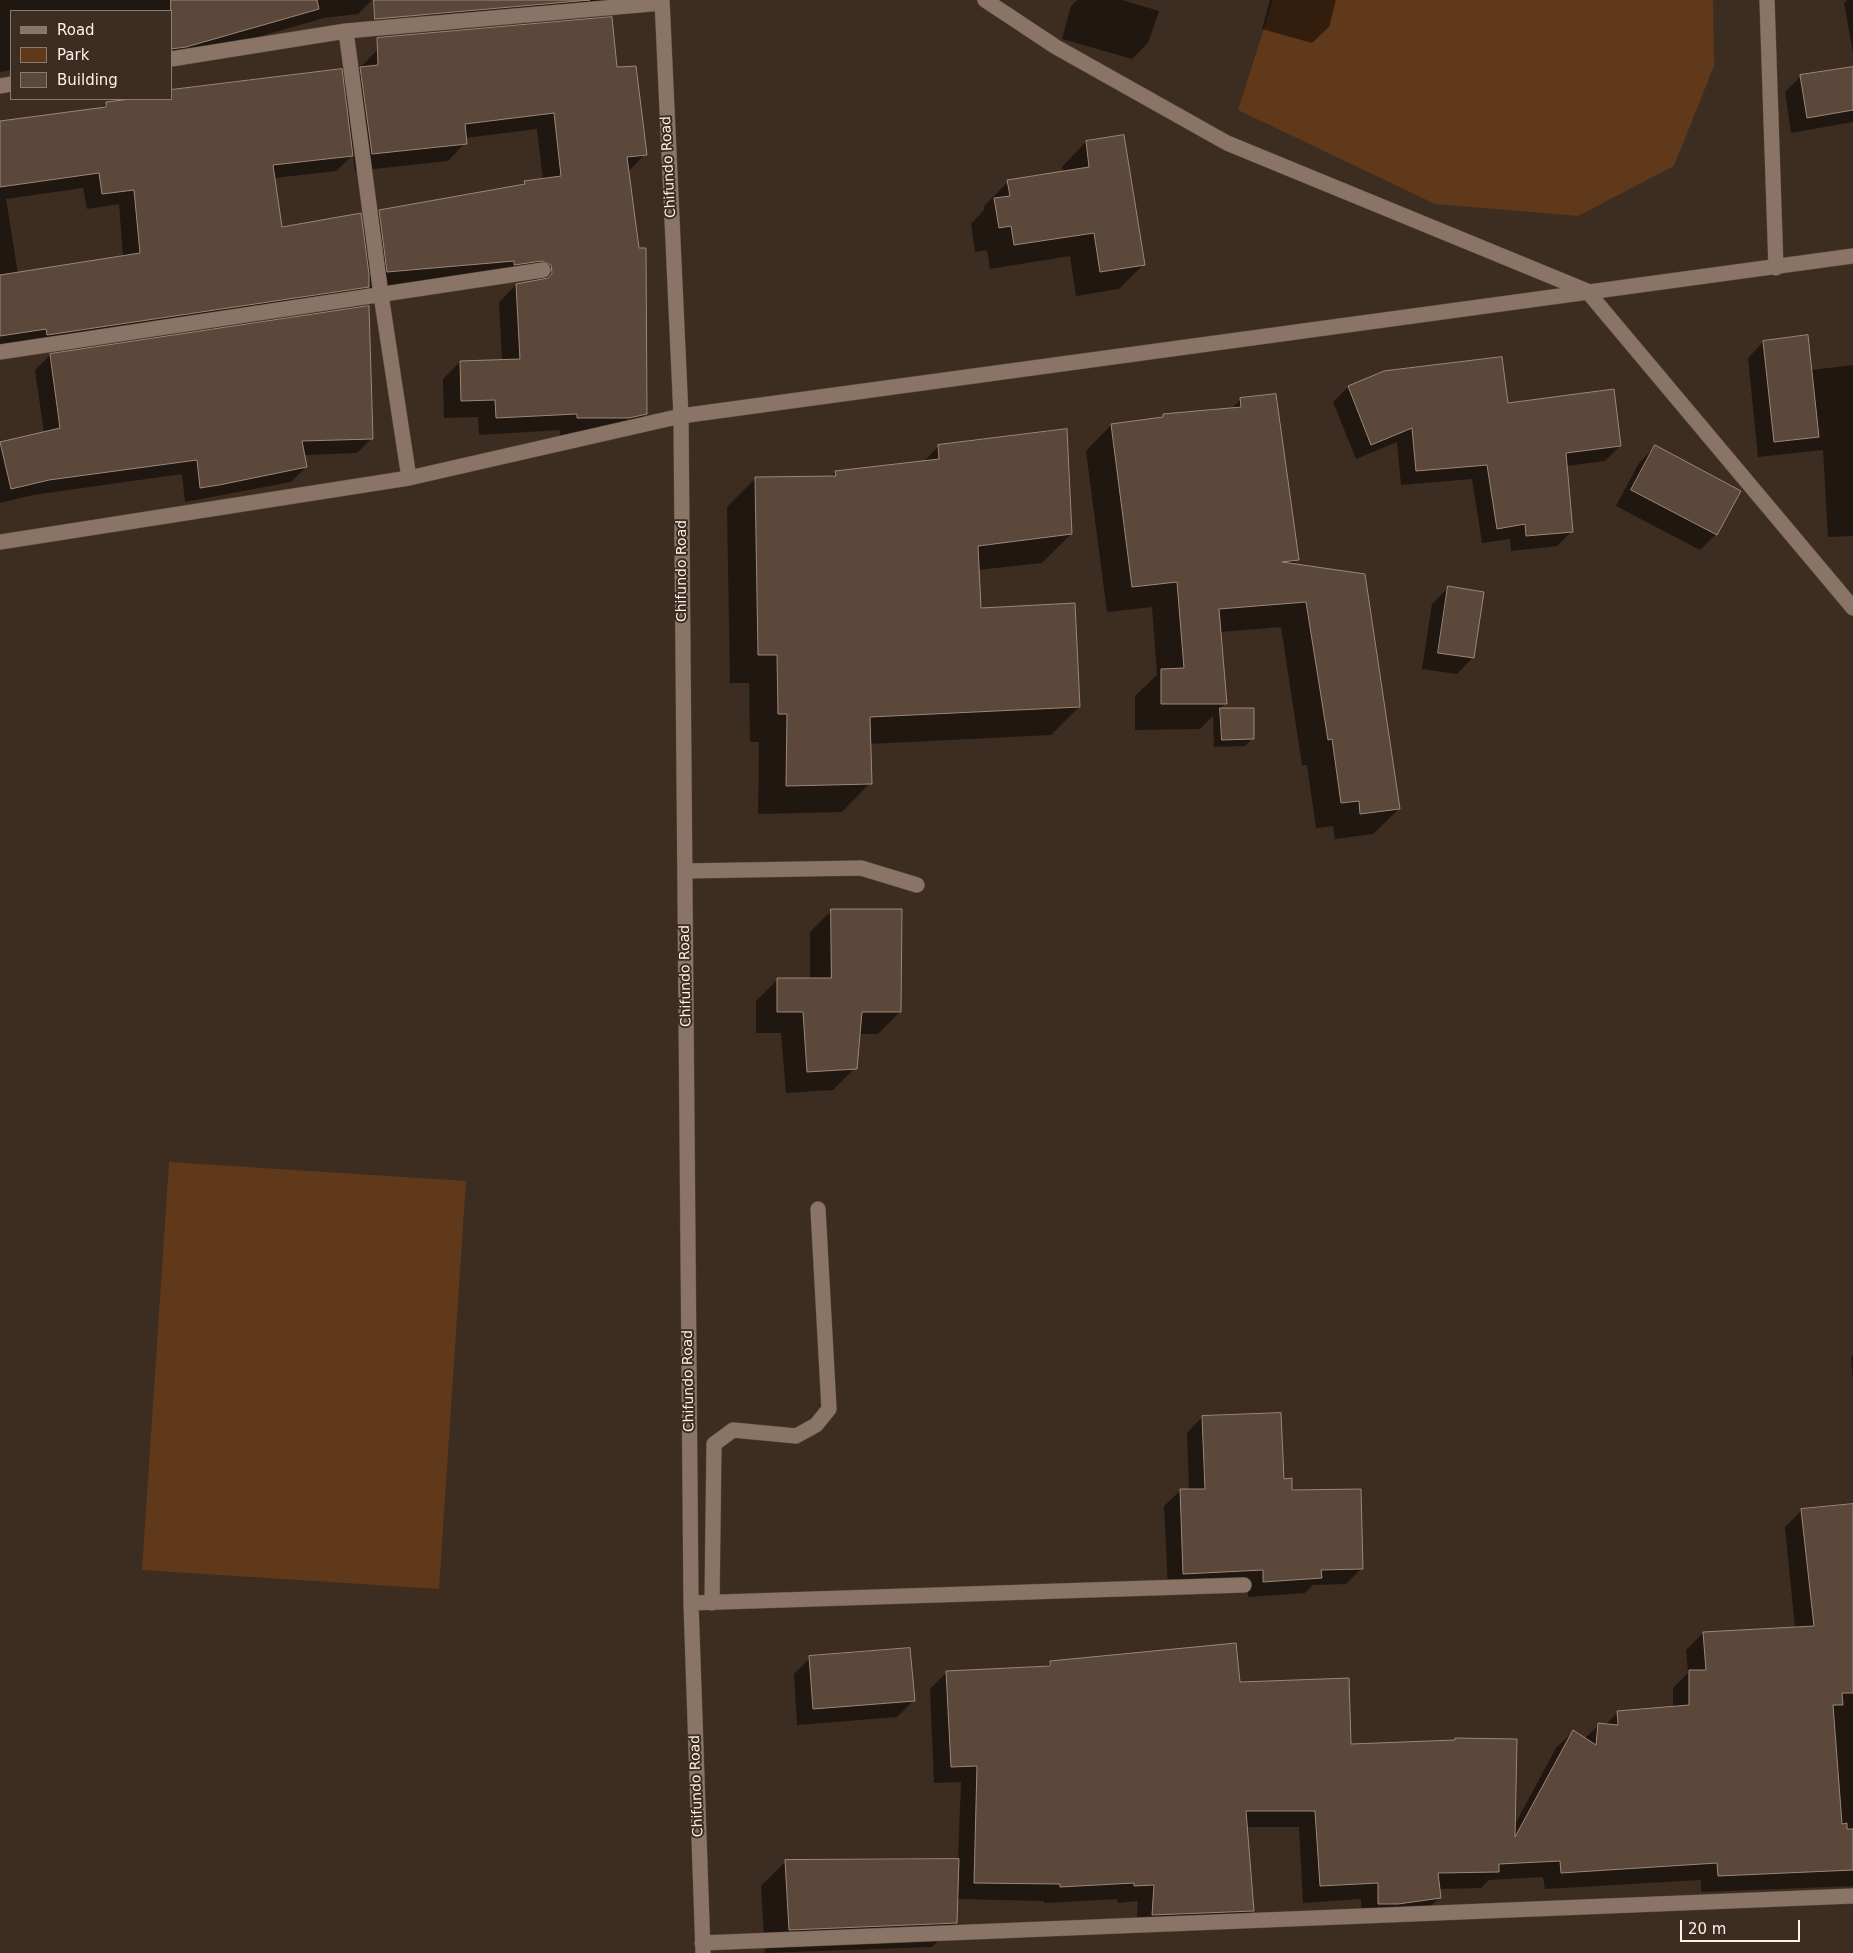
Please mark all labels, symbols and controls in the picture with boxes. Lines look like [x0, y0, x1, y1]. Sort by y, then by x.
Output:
legend [10, 10, 172, 100]
text: Road [57, 21, 95, 39]
text: Park [57, 46, 89, 64]
text: Building [57, 71, 118, 89]
street label: Chifundo Road [658, 116, 680, 218]
street label: Chifundo Road [674, 520, 690, 622]
street label: Chifundo Road [677, 925, 695, 1027]
street label: Chifundo Road [680, 1330, 698, 1432]
street label: Chifundo Road [687, 1735, 707, 1837]
scale bar [1683, 1910, 1803, 1942]
text: 20 m [1688, 1920, 1726, 1938]

